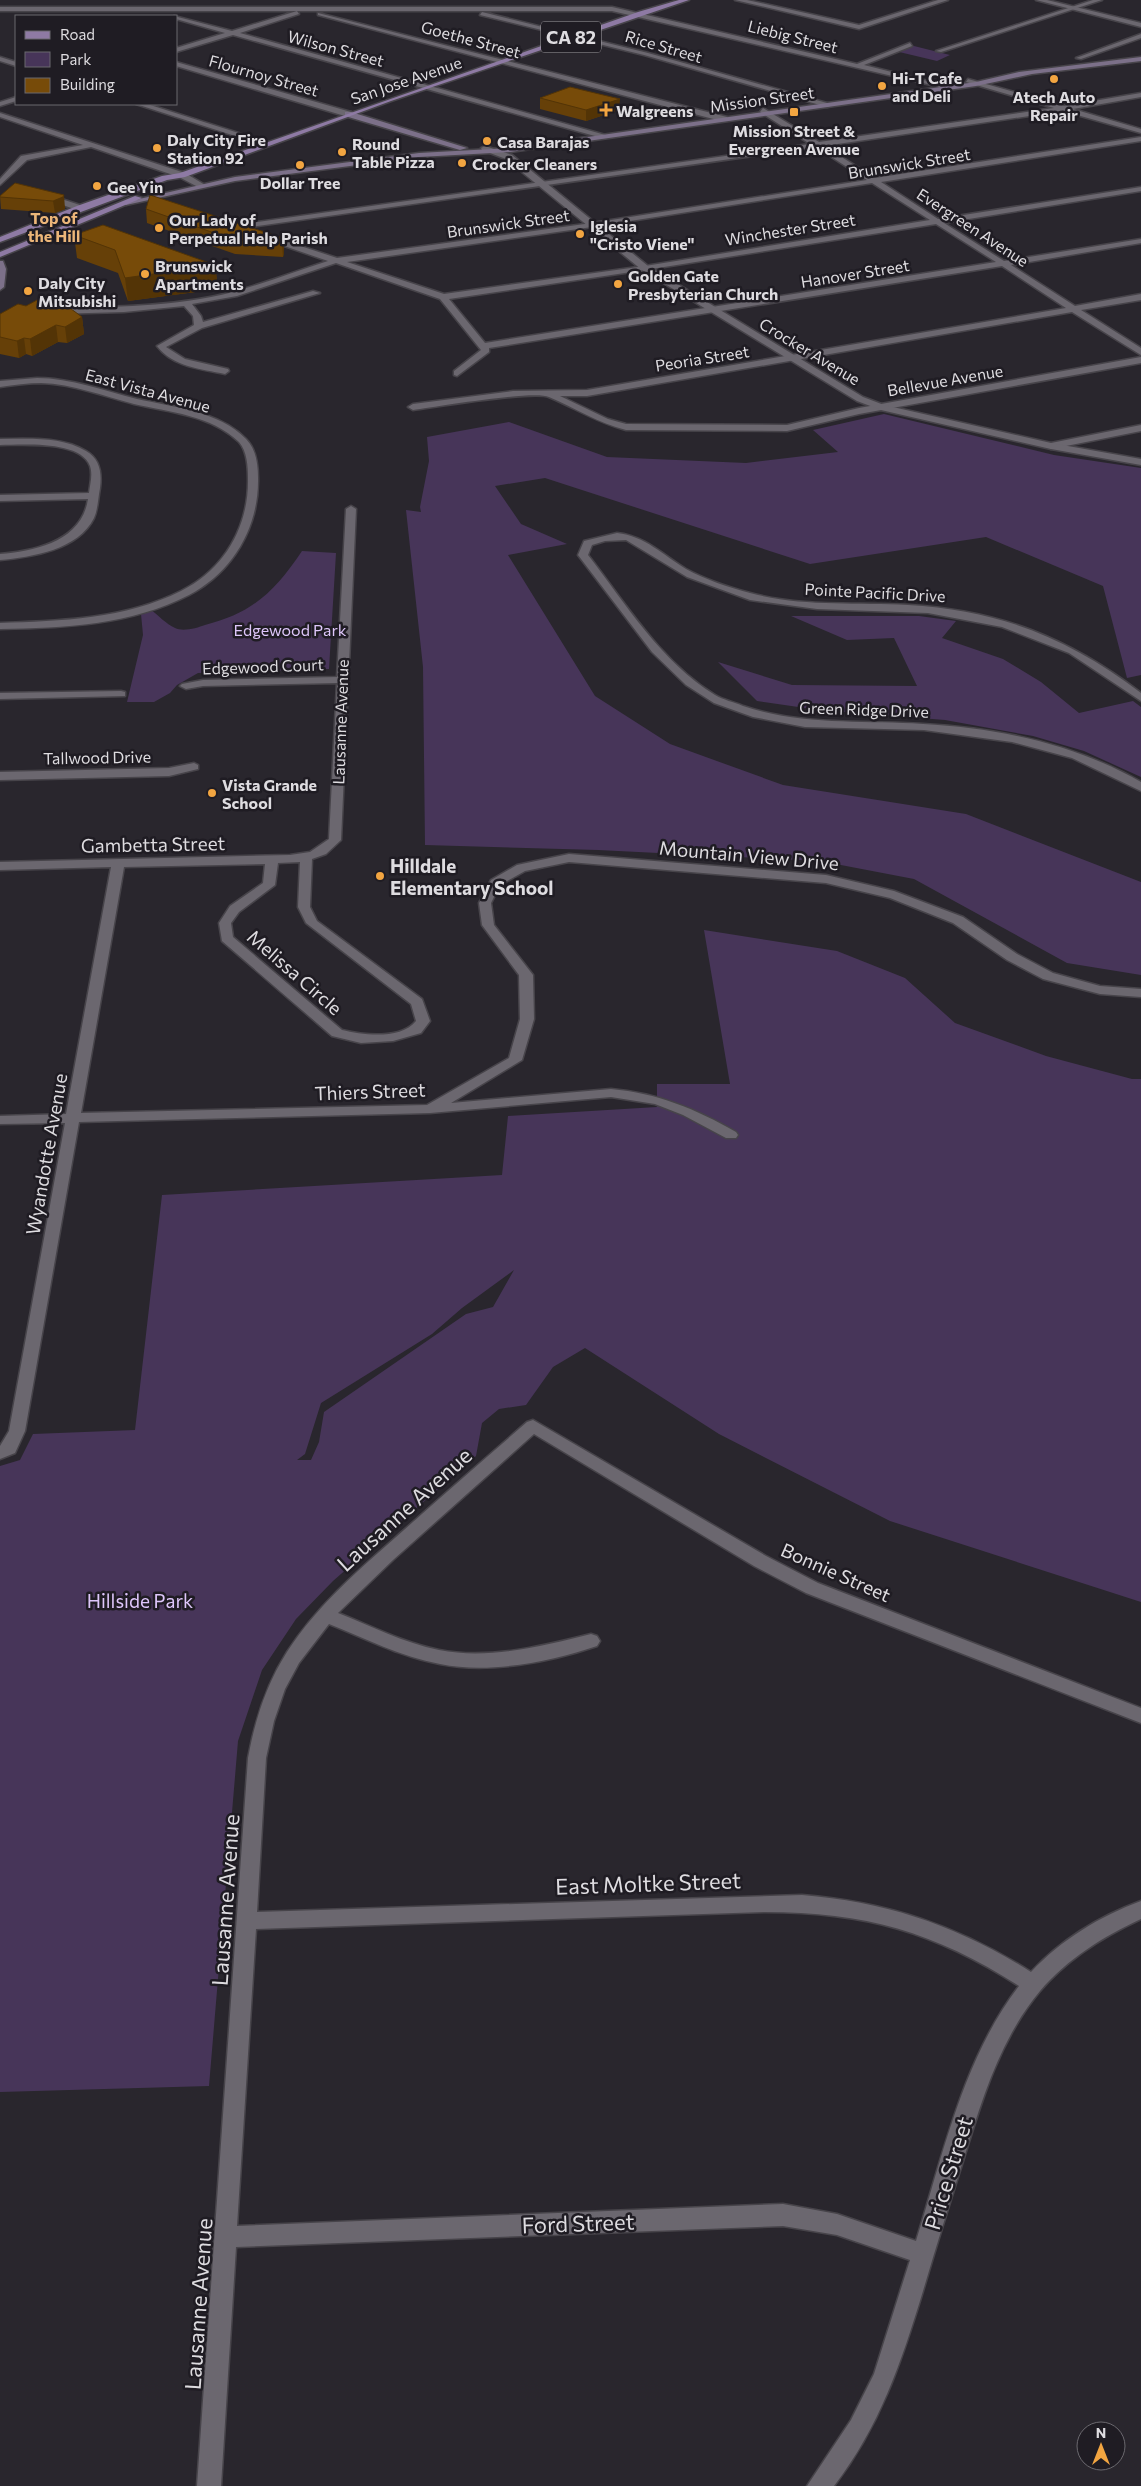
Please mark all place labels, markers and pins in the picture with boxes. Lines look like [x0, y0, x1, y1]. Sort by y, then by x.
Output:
place label: Hi-T Cafe and Deli [892, 68, 962, 105]
marker: Atech Auto Repair [1048, 73, 1060, 85]
marker: Hi-T Cafe and Deli [876, 80, 888, 92]
place label: Atech Auto Repair [1013, 87, 1096, 124]
place label: Walgreens [616, 101, 693, 120]
marker: Walgreens [600, 104, 612, 116]
marker: Mission Street & Evergreen Avenue [788, 106, 800, 118]
place label: Mission Street & Evergreen Avenue [728, 121, 860, 158]
place label: Daly City Fire Station 92 [167, 130, 266, 167]
place label: Casa Barajas [497, 132, 590, 151]
place label: Round Table Pizza [352, 134, 435, 171]
marker: Casa Barajas [481, 135, 493, 147]
marker: Daly City Fire Station 92 [151, 142, 163, 154]
marker: Round Table Pizza [336, 146, 348, 158]
place label: Crocker Cleaners [472, 154, 597, 173]
marker: Crocker Cleaners [456, 157, 468, 169]
marker: Dollar Tree [294, 159, 306, 171]
place label: Dollar Tree [260, 173, 340, 192]
place label: Gee Yin [107, 177, 163, 196]
marker: Gee Yin [91, 180, 103, 192]
place label: Our Lady of Perpetual Help Parish [169, 210, 328, 247]
place label: Iglesia "Cristo Viene" [590, 216, 695, 253]
marker: Our Lady of Perpetual Help Parish [153, 222, 165, 234]
marker: Iglesia "Cristo Viene" [574, 228, 586, 240]
place label: Brunswick Apartments [155, 256, 244, 293]
place label: Golden Gate Presbyterian Church [628, 266, 778, 303]
marker: Brunswick Apartments [139, 268, 151, 280]
place label: Daly City Mitsubishi [38, 273, 116, 310]
marker: Golden Gate Presbyterian Church [612, 278, 624, 290]
marker: Daly City Mitsubishi [22, 285, 34, 297]
place label: Vista Grande School [222, 775, 317, 812]
marker: Vista Grande School [206, 787, 218, 799]
place label: Hilldale Elementary School [390, 854, 554, 899]
marker: Hilldale Elementary School [374, 870, 386, 882]

